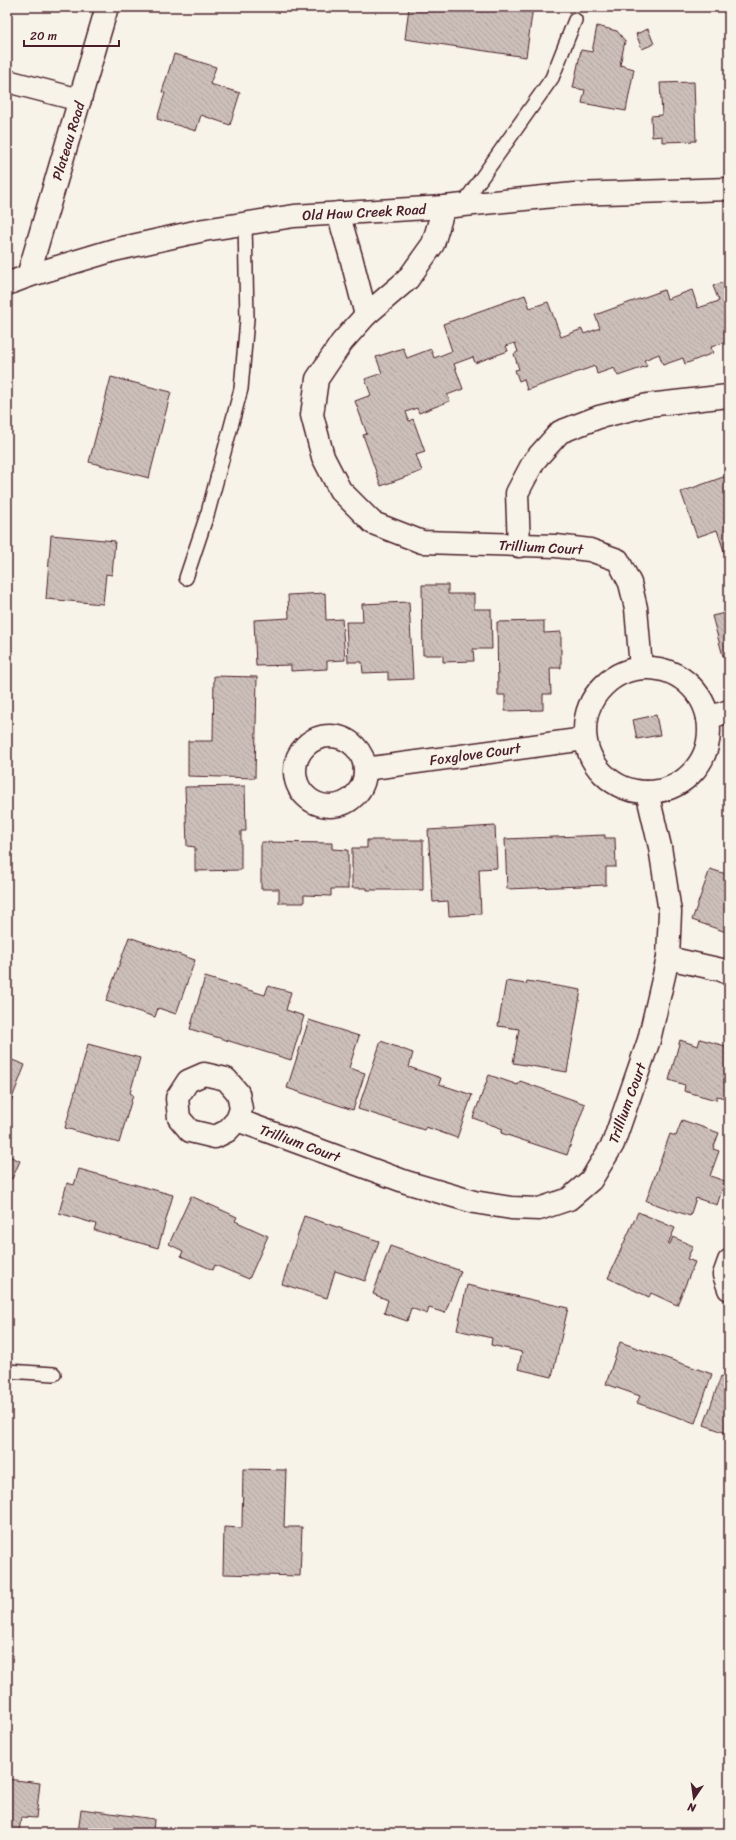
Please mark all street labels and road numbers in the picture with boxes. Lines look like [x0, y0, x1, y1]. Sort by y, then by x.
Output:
street label: Plateau Road [45, 97, 93, 184]
street label: Old Haw Creek Road [302, 197, 428, 228]
street label: Trillium Court [498, 533, 585, 562]
street label: Foxglove Court [428, 736, 524, 773]
street label: Trillium Court [601, 1058, 654, 1147]
street label: Trillium Court [256, 1117, 345, 1170]

